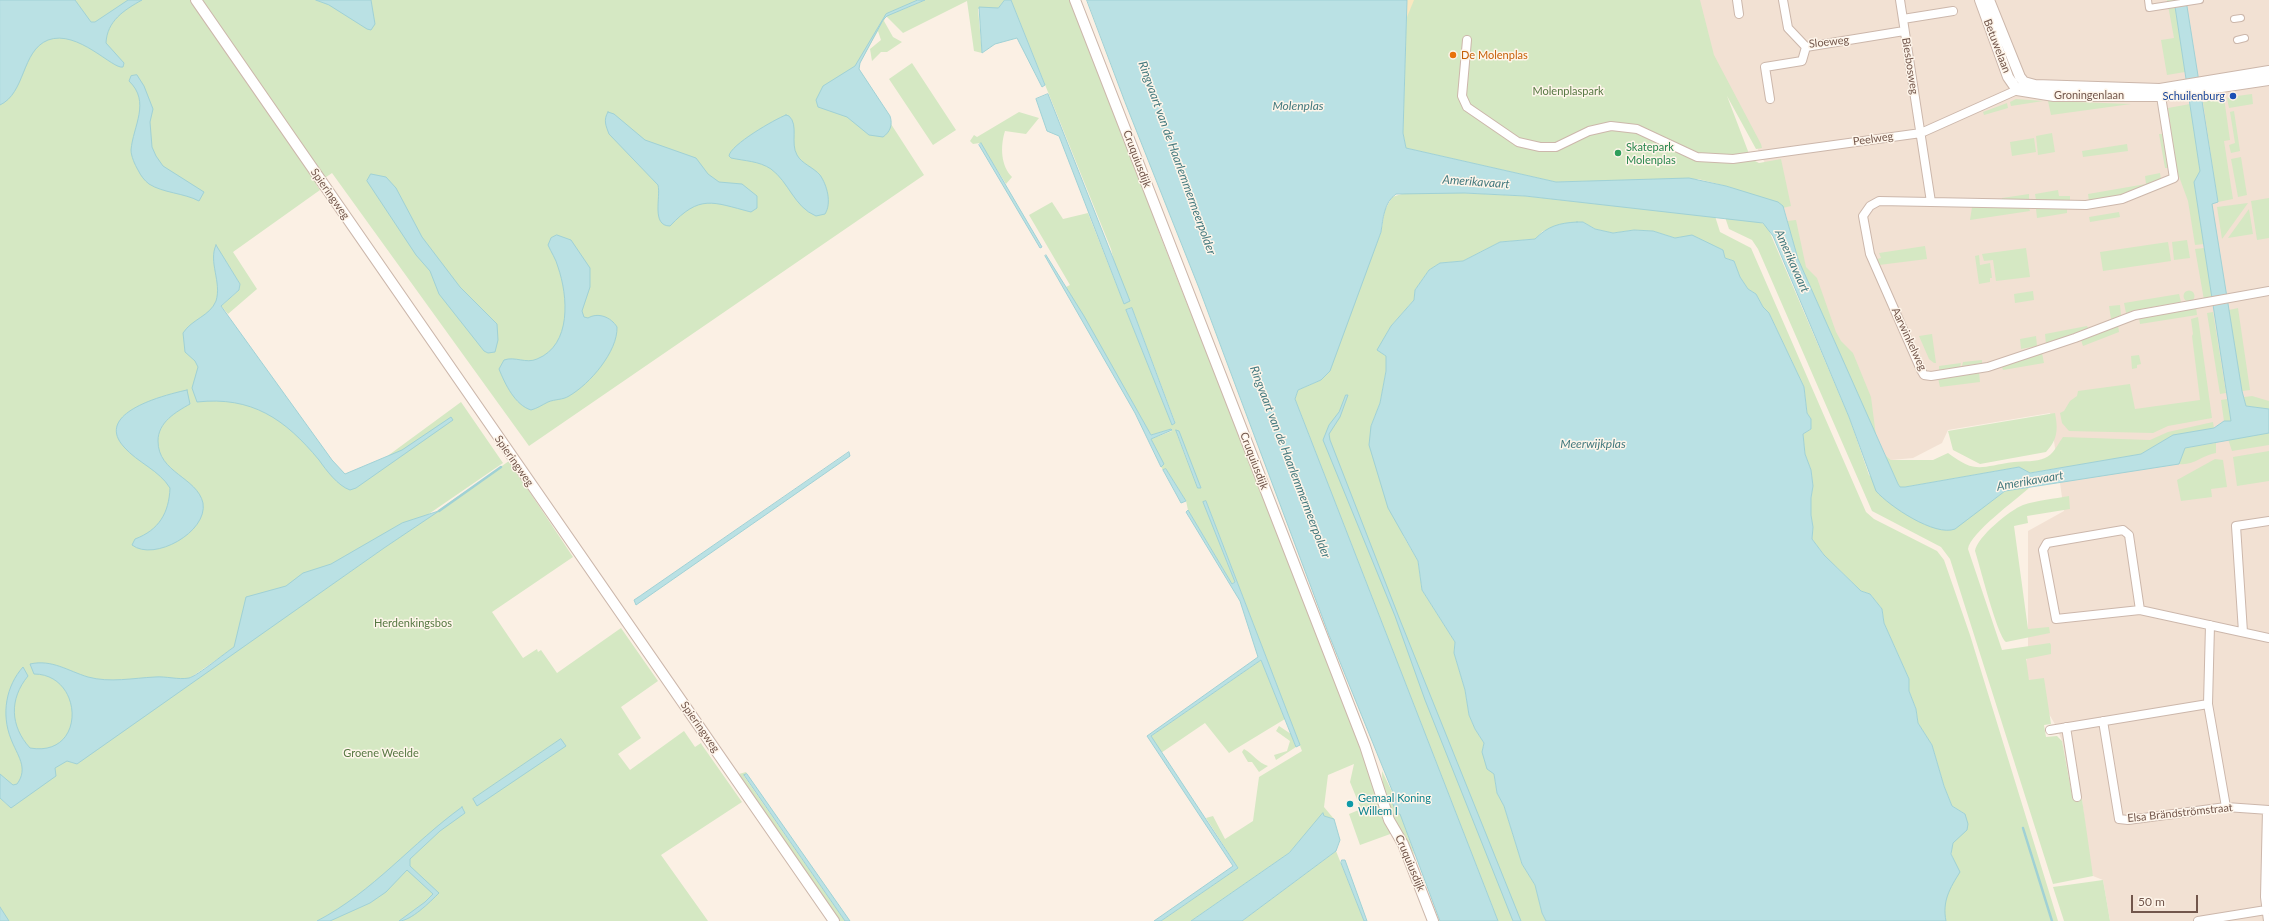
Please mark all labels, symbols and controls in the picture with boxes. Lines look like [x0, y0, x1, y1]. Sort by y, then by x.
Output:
street label: Betuwelaan [1981, 17, 2013, 75]
street label: Sloeweg [1808, 33, 1850, 51]
street label: Biesbosweg [1899, 37, 1921, 95]
place label: De Molenplas [1461, 48, 1528, 62]
marker: De Molenplas [1448, 50, 1458, 60]
water label: Ringvaart van de Haarlemmermeerpolder [1135, 59, 1219, 257]
park label: Molenplaspark [1532, 84, 1604, 98]
street label: Groningenlaan [2054, 88, 2124, 102]
place label: Schuilenburg [2162, 89, 2225, 103]
marker: Schuilenburg [2228, 91, 2238, 101]
water label: Molenplas [1272, 99, 1324, 113]
street label: Cruquiusdijk [1120, 128, 1154, 190]
street label: Peelweg [1852, 130, 1894, 148]
place label: Skatepark Molenplas [1626, 140, 1676, 166]
marker: Skatepark Molenplas [1613, 148, 1623, 158]
street label: Spieringweg [308, 166, 352, 222]
water label: Amerikavaart [1442, 172, 1510, 192]
water label: Amerikavaart [1772, 227, 1812, 295]
street label: Aarwinkelweg [1889, 305, 1929, 373]
water label: Ringvaart van de Haarlemmermeerpolder [1247, 364, 1333, 560]
street label: Cruquiusdijk [1237, 430, 1271, 492]
street label: Spieringweg [492, 433, 536, 489]
water label: Meerwijkplas [1560, 437, 1626, 451]
water label: Amerikavaart [1996, 468, 2064, 494]
park label: Herdenkingsbos [374, 616, 452, 630]
street label: Spieringweg [678, 699, 722, 755]
park label: Groene Weelde [343, 746, 419, 760]
place label: Gemaal Koning Willem I [1358, 791, 1431, 817]
marker: Gemaal Koning Willem I [1345, 799, 1355, 809]
street label: Elsa Brändströmstraat [2127, 801, 2233, 825]
street label: Cruquiusdijk [1392, 833, 1428, 893]
scale bar [2133, 887, 2200, 913]
text: 50 m [2138, 894, 2165, 909]

